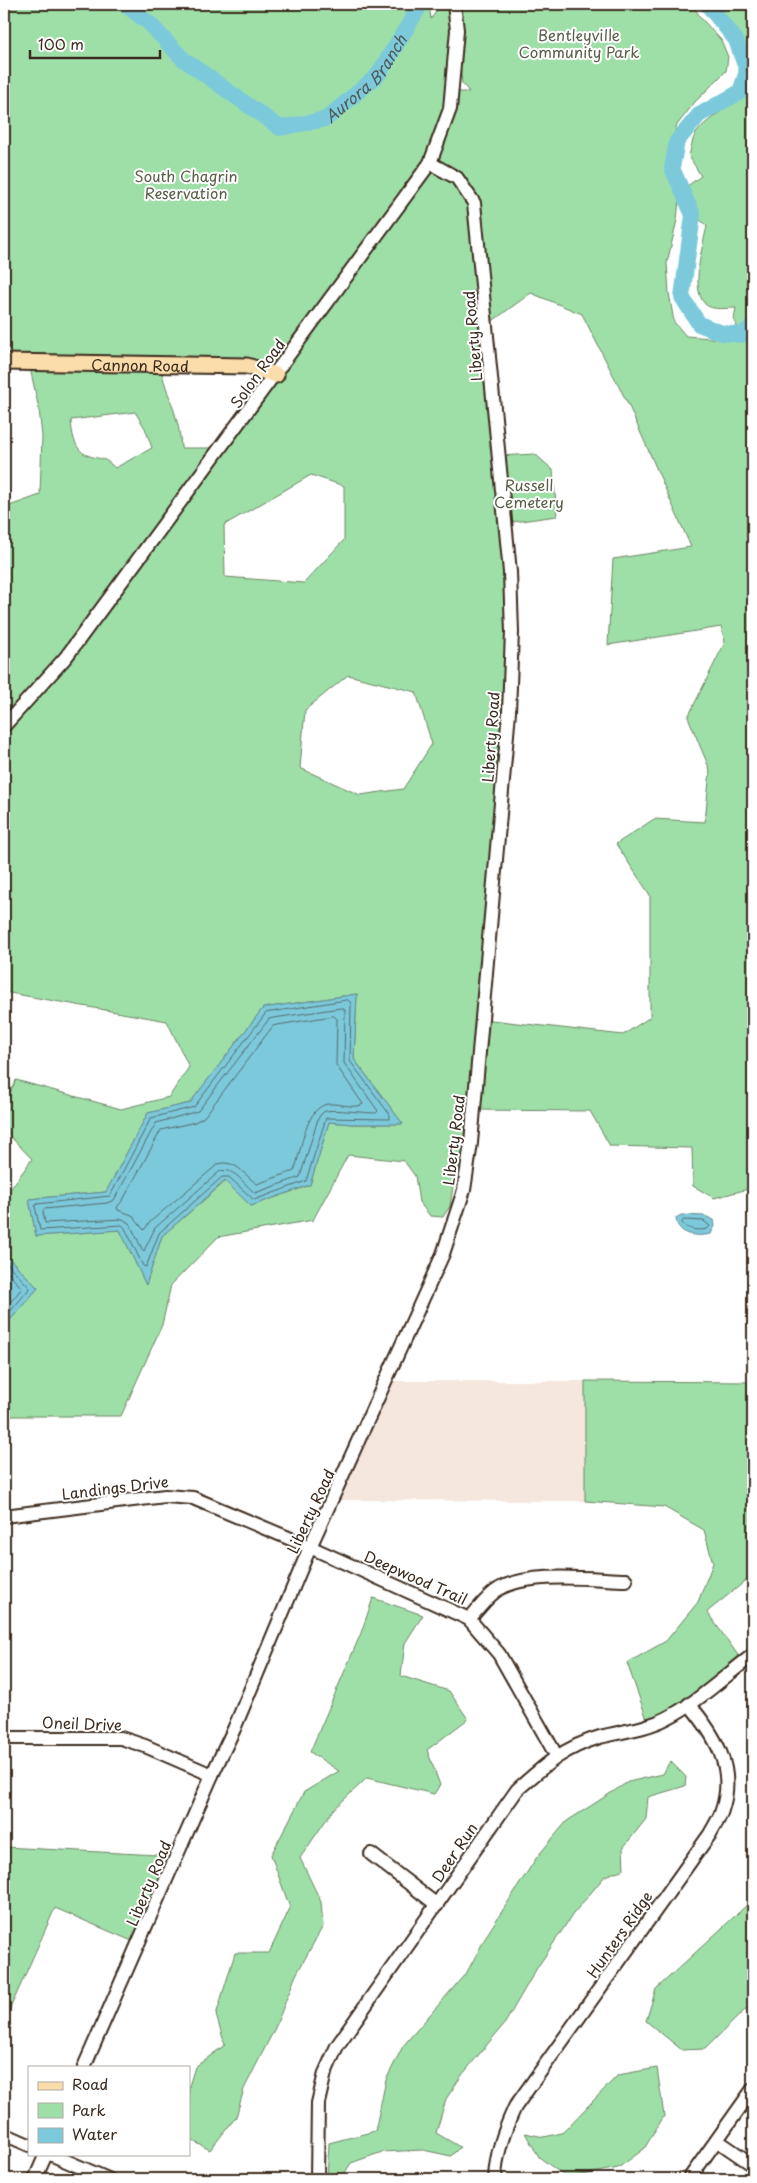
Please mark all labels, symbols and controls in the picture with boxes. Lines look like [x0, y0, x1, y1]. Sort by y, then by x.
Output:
park label: Bentleyville Community Park [519, 23, 639, 63]
scale bar [30, 28, 160, 60]
water label: Aurora Branch [319, 29, 412, 128]
text: 100 m [38, 32, 84, 55]
park label: South Chagrin Reservation [134, 164, 238, 204]
street label: Liberty Road [457, 290, 487, 382]
street label: Solon Road [224, 333, 290, 413]
street label: Cannon Road [91, 352, 189, 377]
park label: Russell Cemetery [494, 473, 564, 513]
street label: Liberty Road [475, 691, 505, 783]
street label: Liberty Road [436, 1093, 470, 1187]
street label: Liberty Road [280, 1465, 340, 1557]
street label: Landings Drive [60, 1469, 170, 1505]
street label: Deepwood Trail [361, 1544, 471, 1610]
street label: Oneil Drive [42, 1710, 122, 1736]
street label: Deer Run [426, 1818, 482, 1886]
street label: Liberty Road [120, 1837, 176, 1929]
street label: Hunters Ridge [580, 1886, 658, 1982]
legend [28, 2066, 190, 2156]
text: Road [72, 2072, 108, 2095]
text: Park [72, 2098, 106, 2121]
text: Water [72, 2122, 117, 2145]

